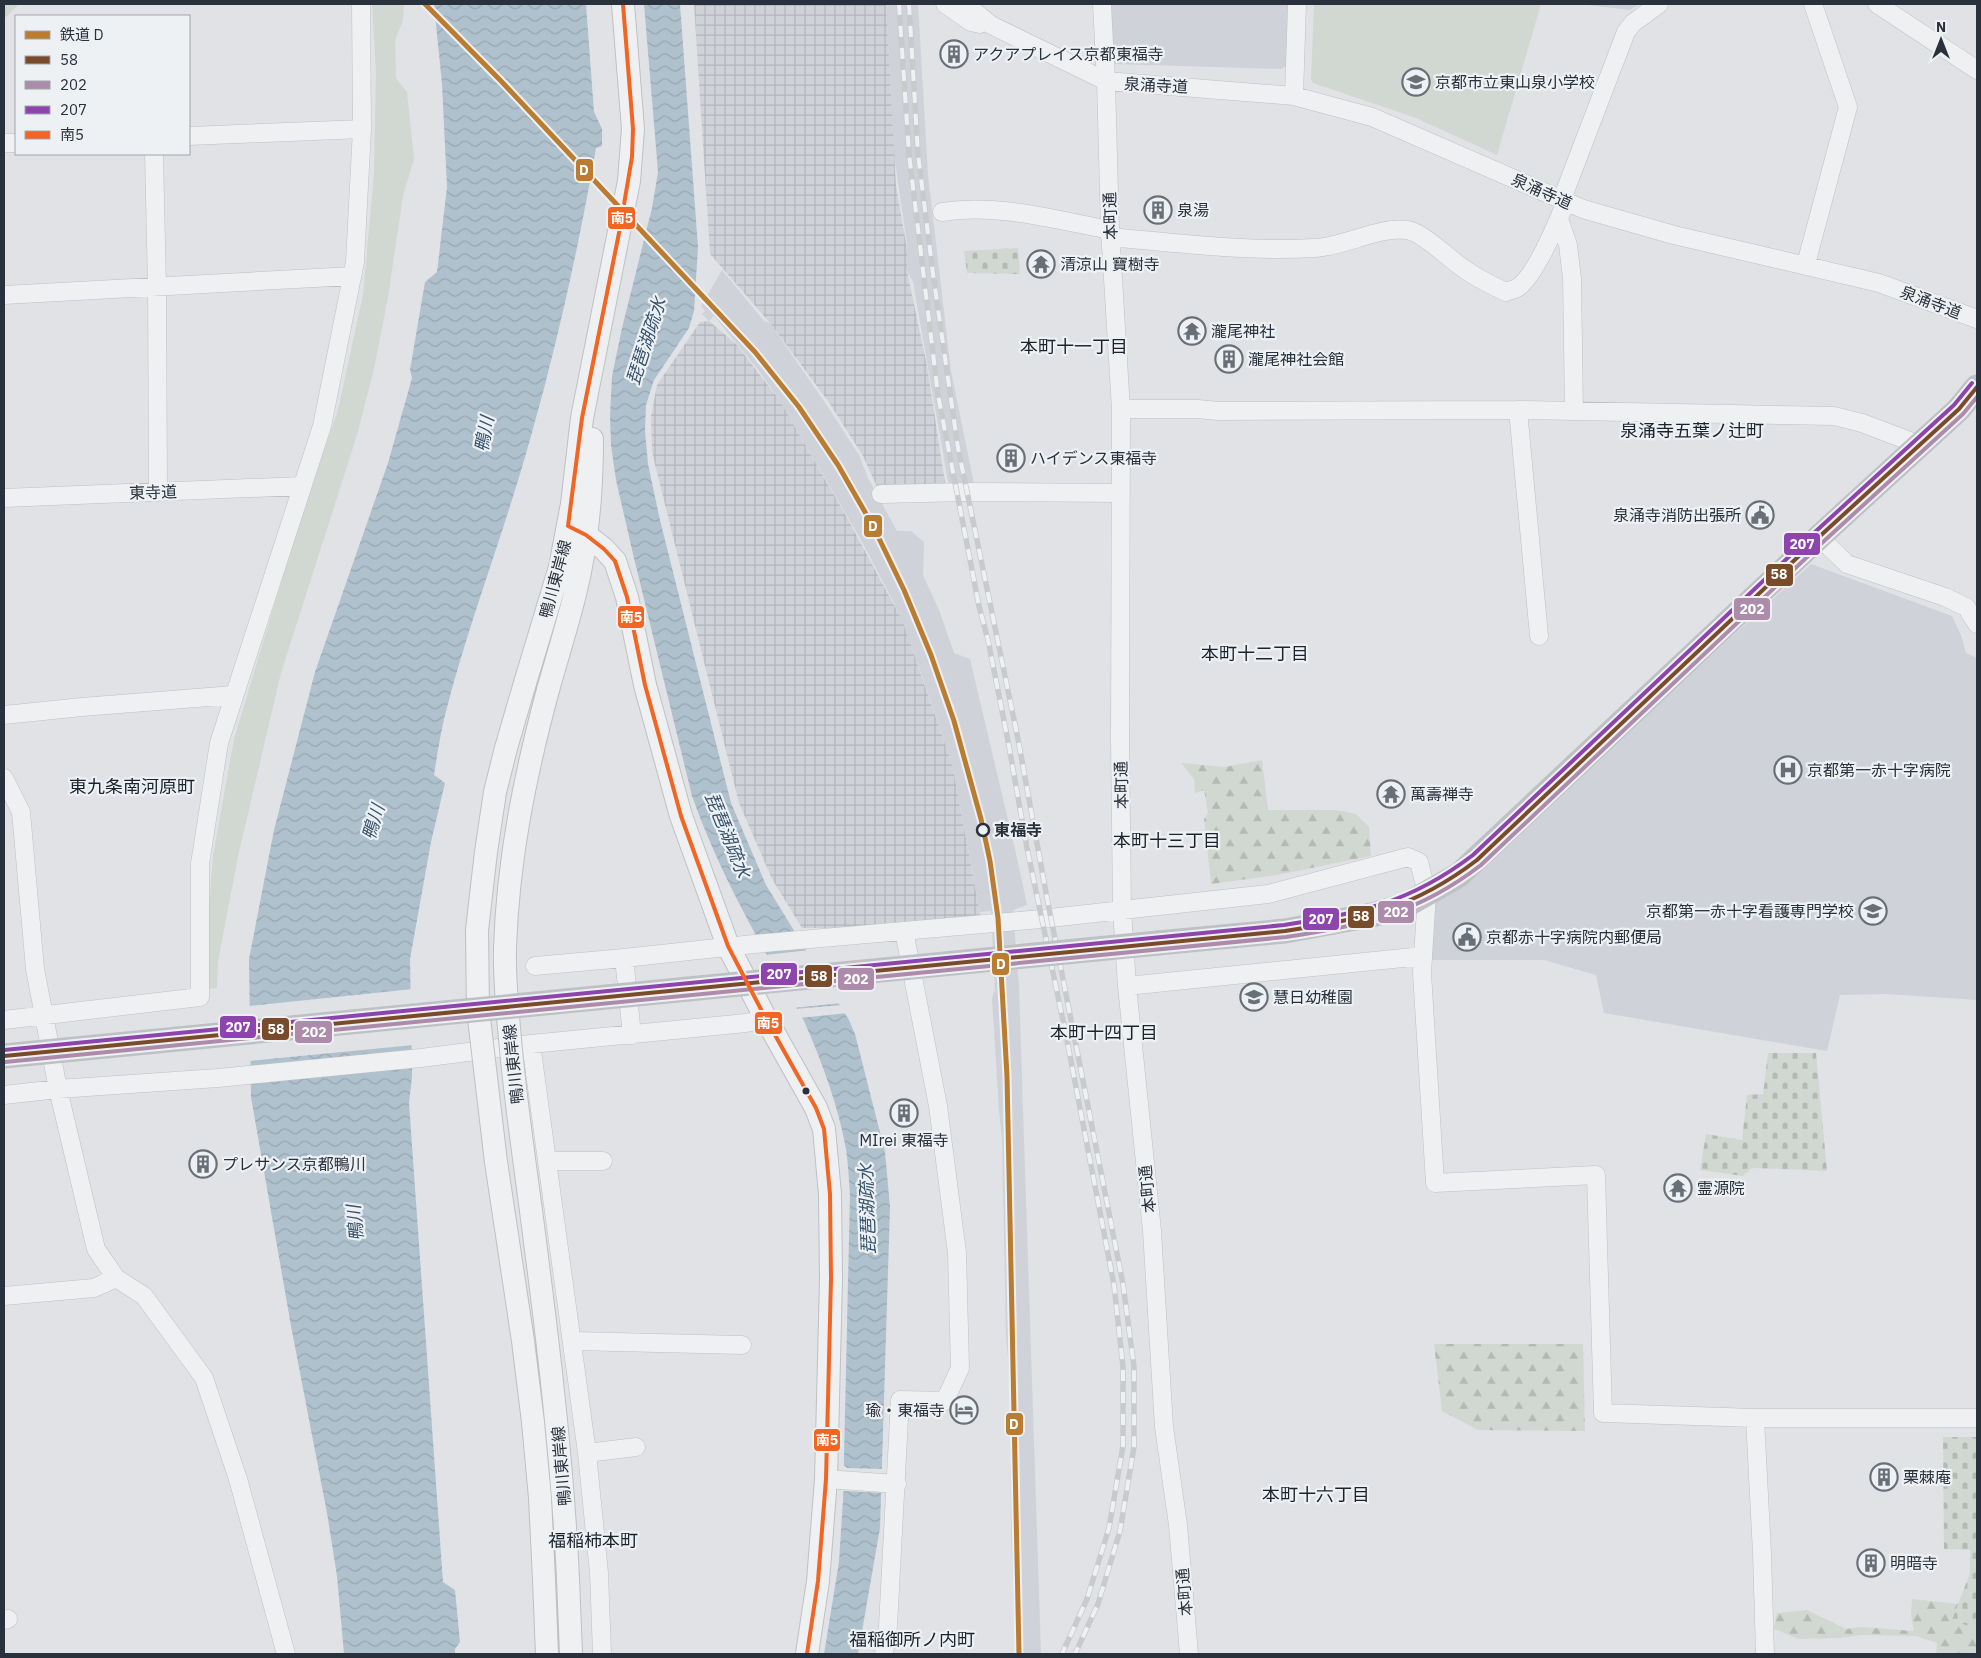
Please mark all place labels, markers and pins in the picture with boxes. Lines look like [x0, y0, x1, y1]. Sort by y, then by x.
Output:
building icon: アクアプレイス京都東福寺 [939, 39, 969, 69]
place label: アクアプレイス京都東福寺 [973, 44, 1164, 64]
school or university icon: 京都市立東山泉小学校 [1401, 67, 1431, 97]
place label: 京都市立東山泉小学校 [1435, 72, 1595, 92]
building icon: 泉湯 [1143, 195, 1173, 225]
place label: 泉湯 [1177, 200, 1209, 220]
temple icon: 清涼山 寶樹寺 [1026, 249, 1056, 279]
place label: 清涼山 寶樹寺 [1060, 254, 1160, 274]
temple icon: 瀧尾神社 [1177, 316, 1207, 346]
place label: 瀧尾神社 [1211, 321, 1275, 341]
building icon: 瀧尾神社会館 [1214, 344, 1244, 374]
place label: 瀧尾神社会館 [1248, 349, 1344, 369]
building icon: ハイデンス東福寺 [996, 443, 1026, 473]
place label: ハイデンス東福寺 [1030, 448, 1157, 468]
public building icon: 泉涌寺消防出張所 [1745, 500, 1775, 530]
place label: 泉涌寺消防出張所 [1613, 505, 1741, 525]
hospital icon: 京都第一赤十字病院 [1773, 755, 1803, 785]
place label: 京都第一赤十字病院 [1807, 760, 1951, 780]
temple icon: 萬壽禅寺 [1376, 779, 1406, 809]
place label: 萬壽禅寺 [1410, 784, 1474, 804]
place label: 東福寺 [994, 820, 1042, 840]
marker: 東福寺 [976, 823, 990, 837]
school or university icon: 京都第一赤十字看護専門学校 [1858, 896, 1888, 926]
place label: 京都第一赤十字看護専門学校 [1646, 901, 1854, 921]
public building icon: 京都赤十字病院内郵便局 [1452, 922, 1482, 952]
place label: 京都赤十字病院内郵便局 [1486, 927, 1662, 947]
school or university icon: 慧日幼稚園 [1239, 982, 1269, 1012]
place label: 慧日幼稚園 [1273, 987, 1353, 1007]
unlabelled marker [801, 1086, 811, 1096]
building icon: MIrei 東福寺 [889, 1098, 919, 1128]
place label: MIrei 東福寺 [859, 1130, 949, 1150]
building icon: プレサンス京都鴨川 [188, 1149, 218, 1179]
place label: プレサンス京都鴨川 [222, 1154, 366, 1174]
temple icon: 霊源院 [1663, 1173, 1693, 1203]
place label: 霊源院 [1697, 1178, 1745, 1198]
hotel icon: 瑜・東福寺 [949, 1395, 979, 1425]
place label: 瑜・東福寺 [865, 1400, 945, 1420]
building icon: 栗棘庵 [1869, 1462, 1899, 1492]
place label: 栗棘庵 [1903, 1467, 1951, 1487]
building icon: 明暗寺 [1856, 1548, 1886, 1578]
place label: 明暗寺 [1890, 1553, 1938, 1573]

